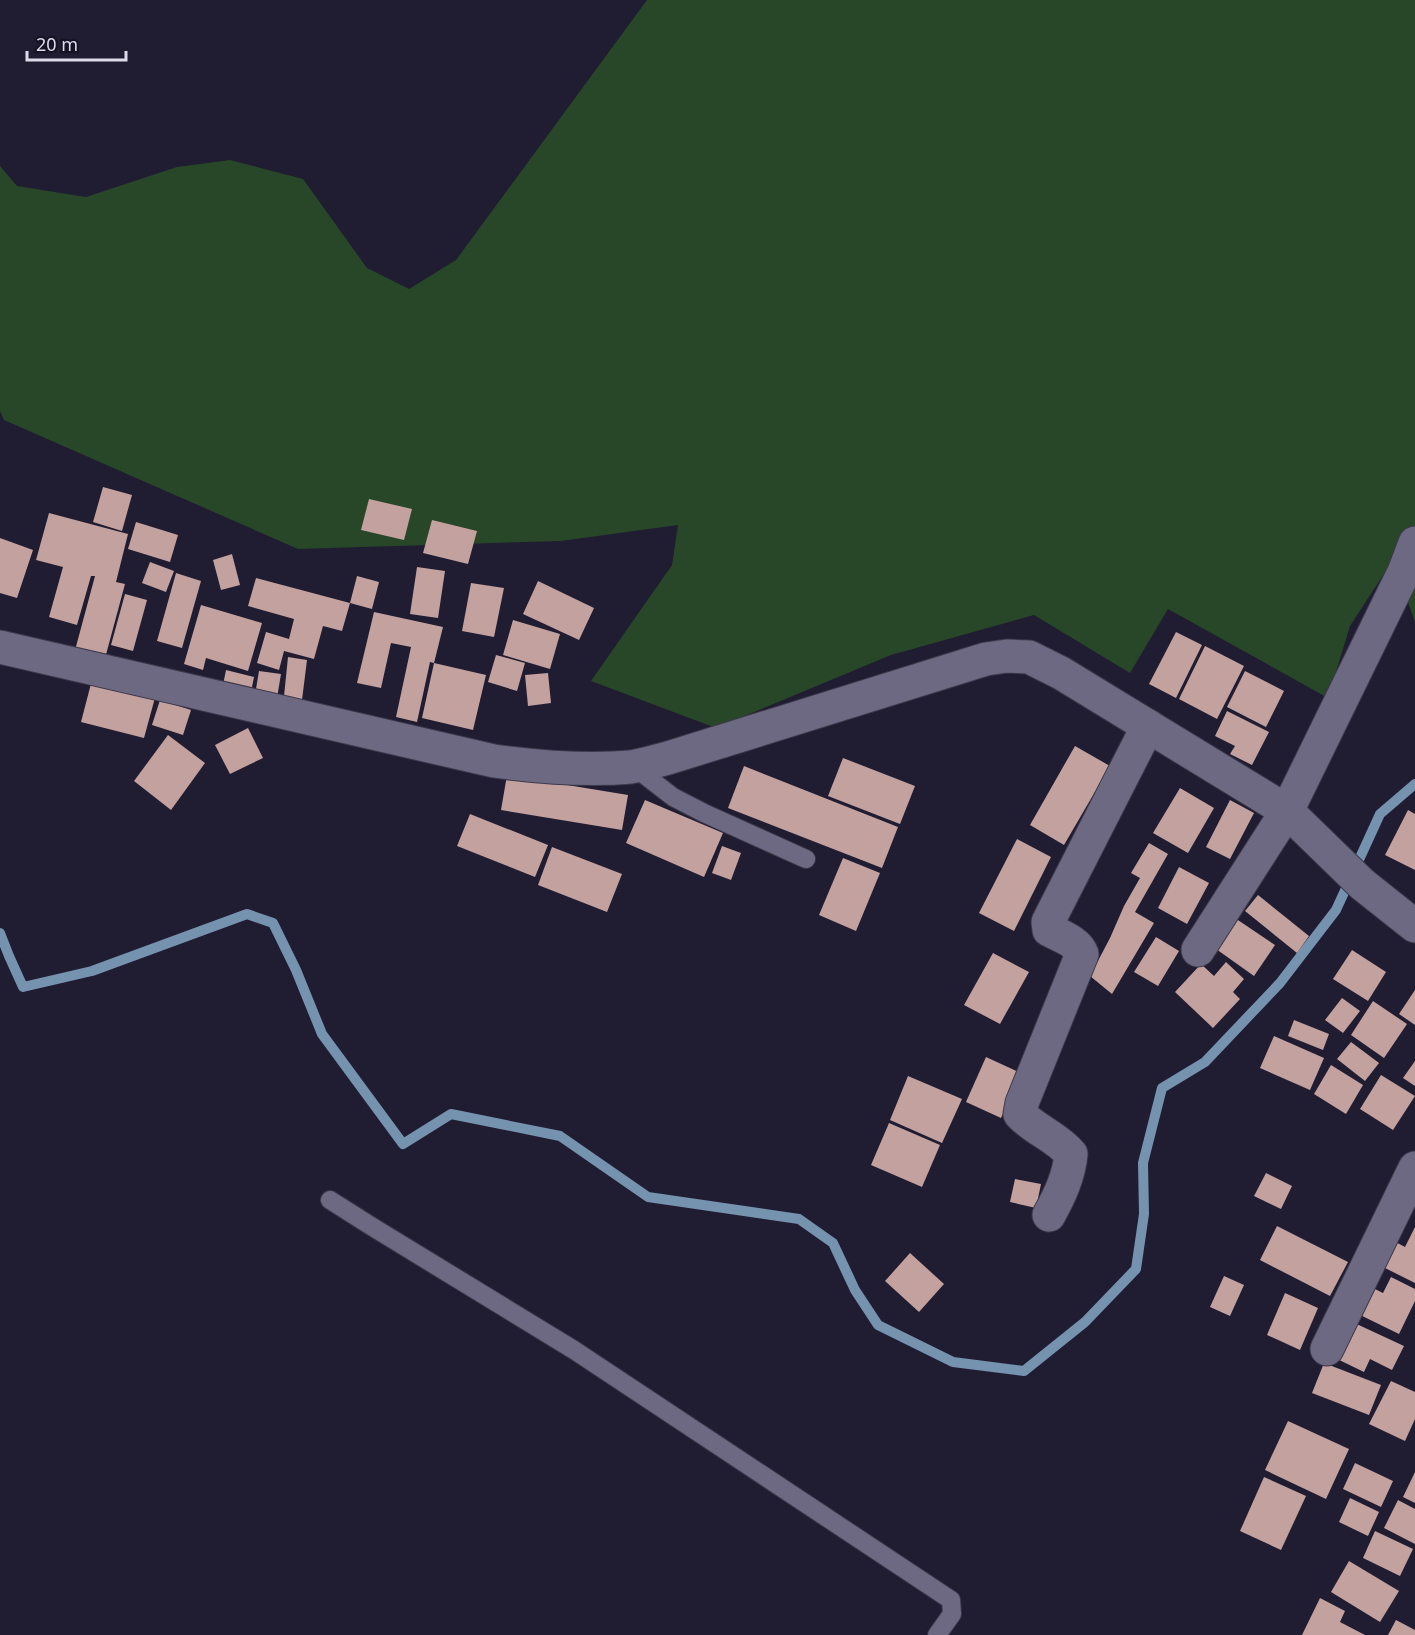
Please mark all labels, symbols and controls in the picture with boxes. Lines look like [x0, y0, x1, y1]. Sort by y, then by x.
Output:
scale bar [27, 24, 126, 62]
text: 20 m [36, 32, 78, 56]

